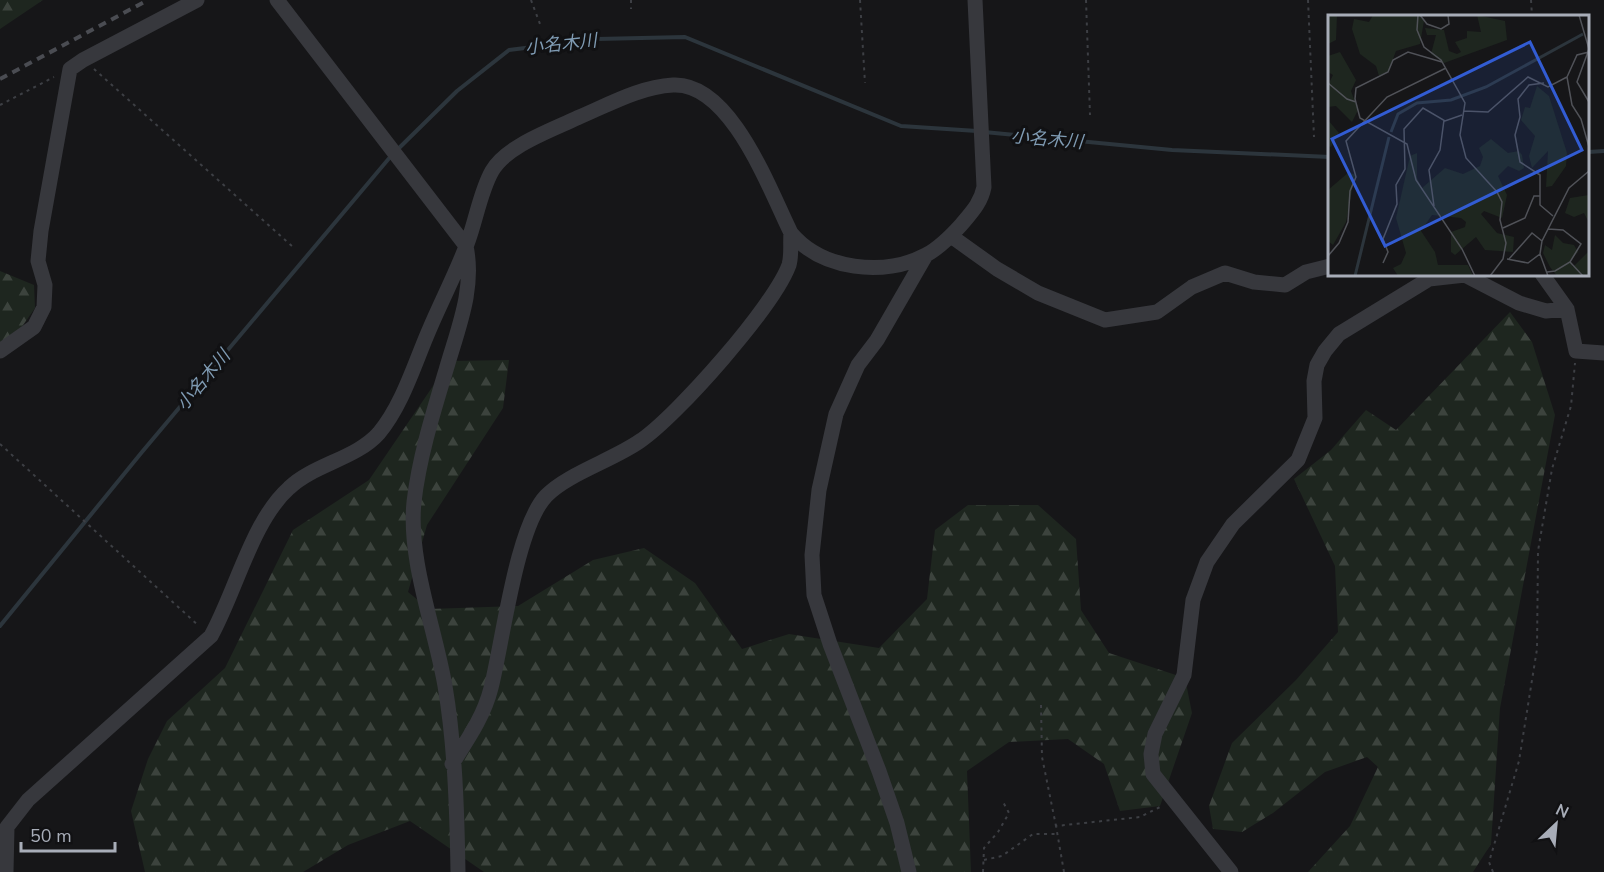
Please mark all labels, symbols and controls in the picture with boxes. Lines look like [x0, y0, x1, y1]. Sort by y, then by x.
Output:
inset map [1328, 15, 1589, 276]
water label: 小名木川 [524, 28, 600, 60]
water label: 小名木川 [1010, 124, 1086, 154]
water label: 小名木川 [171, 343, 237, 415]
north arrow [1526, 794, 1586, 854]
text: N [1552, 799, 1572, 824]
scale bar [21, 815, 116, 853]
text: 50 m [30, 824, 72, 848]

